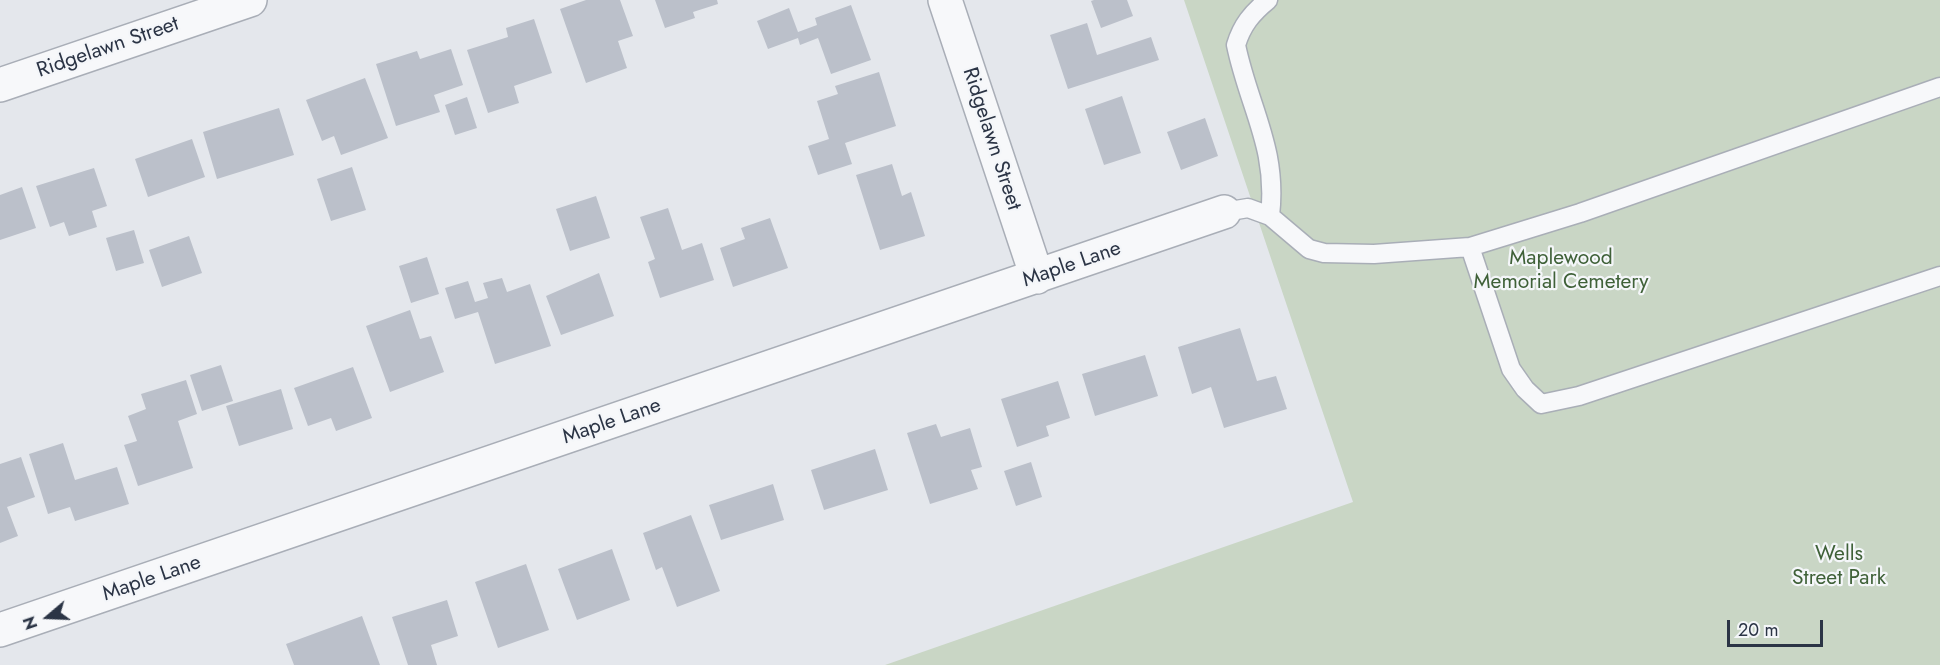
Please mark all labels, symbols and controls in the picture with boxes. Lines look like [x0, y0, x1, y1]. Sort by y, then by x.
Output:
street label: Ridgelawn Street [34, 12, 182, 84]
street label: Ridgelawn Street [956, 64, 1026, 214]
street label: Maple Lane [1019, 236, 1125, 294]
park label: Maplewood Memorial Cemetery [1474, 246, 1648, 296]
street label: Maple Lane [559, 393, 665, 451]
park label: Wells Street Park [1792, 542, 1886, 592]
street label: Maple Lane [99, 550, 205, 608]
north arrow [18, 587, 78, 647]
scale bar [1730, 608, 1826, 646]
text: N [18, 613, 43, 633]
text: 20 m [1738, 617, 1778, 643]

